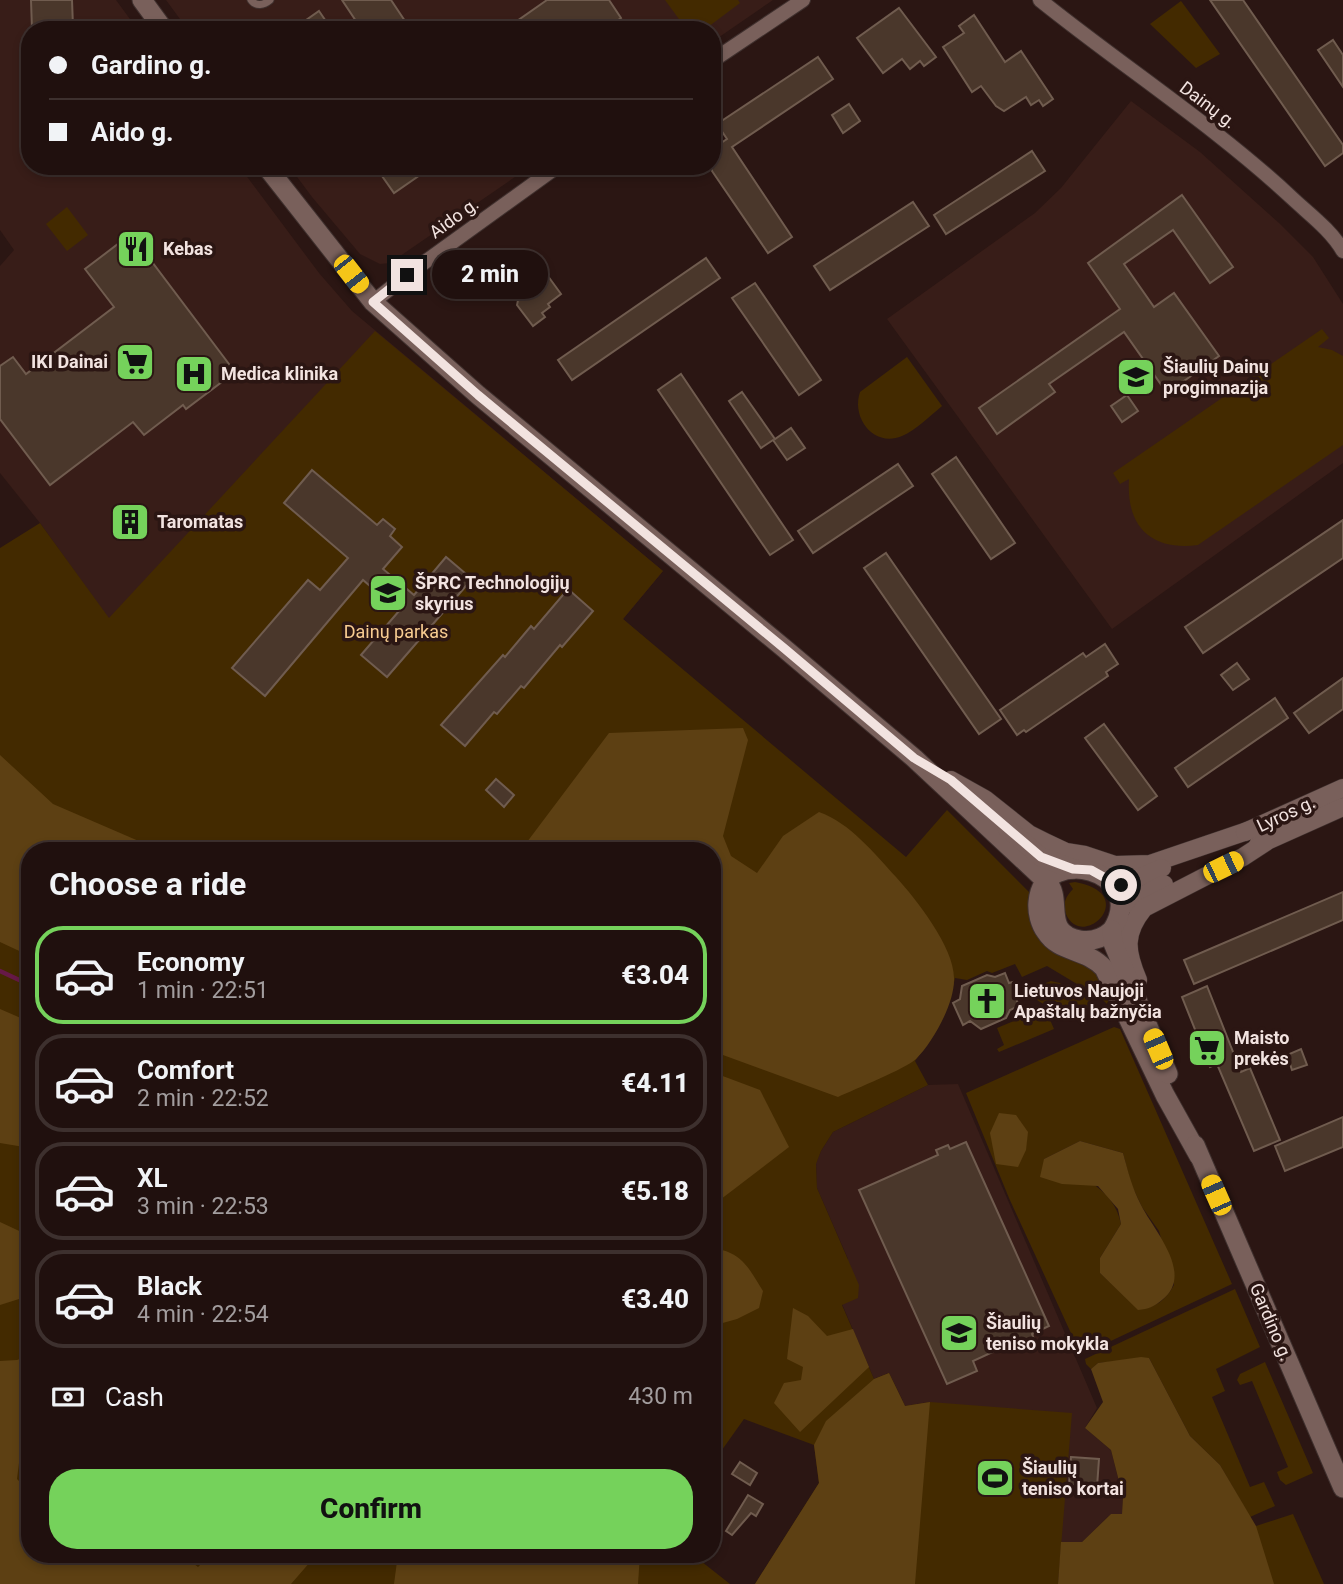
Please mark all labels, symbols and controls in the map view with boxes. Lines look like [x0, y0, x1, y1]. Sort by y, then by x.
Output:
text: Gardino g. [91, 50, 212, 80]
street label: Dainų g. [1176, 77, 1241, 133]
text: Aido g. [91, 117, 174, 147]
street label: Aido g. [425, 193, 482, 243]
restaurant icon: Kebas [115, 228, 157, 270]
place label: Kebas [163, 238, 213, 259]
callout: 2 min [432, 250, 547, 300]
car [330, 251, 373, 297]
route end [391, 259, 423, 291]
text: 2 min [461, 261, 519, 288]
supermarket icon: IKI Dainai [114, 341, 156, 383]
place label: IKI Dainai [31, 351, 108, 372]
hospital icon: Medica klinika [173, 353, 215, 395]
school or university icon: Šiaulių Dainų progimnazija [1115, 356, 1157, 398]
place label: Šiaulių Dainų progimnazija [1163, 356, 1269, 398]
place label: Medica klinika [221, 363, 338, 384]
building icon: Taromatas [109, 501, 151, 543]
place label: Taromatas [157, 511, 243, 532]
school or university icon: ŠPRC Technologijų skyrius [367, 572, 409, 614]
place label: ŠPRC Technologijų skyrius [415, 572, 570, 614]
park label: Dainų parkas [344, 621, 448, 642]
street label: Lyros g. [1253, 791, 1318, 836]
car [1200, 848, 1247, 886]
text: Choose a ride [49, 865, 246, 903]
route start [1105, 869, 1137, 901]
icon: car [53, 944, 116, 1007]
text: Economy [137, 947, 244, 977]
text: €3.04 [621, 960, 689, 990]
text: 1 min · 22:51 [137, 977, 269, 1004]
church icon: Lietuvos Naujoji Apaštalų bažnyčia [966, 980, 1008, 1022]
place label: Lietuvos Naujoji Apaštalų bažnyčia [1014, 980, 1162, 1022]
car [1141, 1026, 1176, 1072]
supermarket icon: Maisto prekės [1186, 1027, 1228, 1069]
place label: Maisto prekės [1234, 1027, 1289, 1069]
icon: car [53, 1052, 116, 1115]
text: Comfort [137, 1055, 234, 1085]
text: €4.11 [621, 1068, 689, 1098]
text: 2 min · 22:52 [137, 1085, 269, 1112]
icon: car [53, 1160, 116, 1223]
text: XL [137, 1163, 168, 1193]
car [1198, 1172, 1235, 1218]
text: €5.18 [621, 1176, 689, 1206]
text: 3 min · 22:53 [137, 1193, 269, 1220]
icon: car [53, 1268, 116, 1331]
text: Black [137, 1271, 202, 1301]
street label: Gardino g. [1246, 1280, 1297, 1364]
text: €3.40 [621, 1284, 689, 1314]
text: 4 min · 22:54 [137, 1301, 269, 1328]
school or university icon: Šiaulių teniso mokykla [938, 1312, 980, 1354]
place label: Šiaulių teniso mokykla [986, 1312, 1109, 1354]
icon: cash [49, 1378, 87, 1416]
text: Cash [105, 1382, 164, 1412]
text: 430 m [628, 1383, 693, 1410]
sports icon: Šiaulių teniso kortai [974, 1457, 1016, 1499]
place label: Šiaulių teniso kortai [1022, 1457, 1124, 1499]
button: Confirm [49, 1469, 693, 1549]

